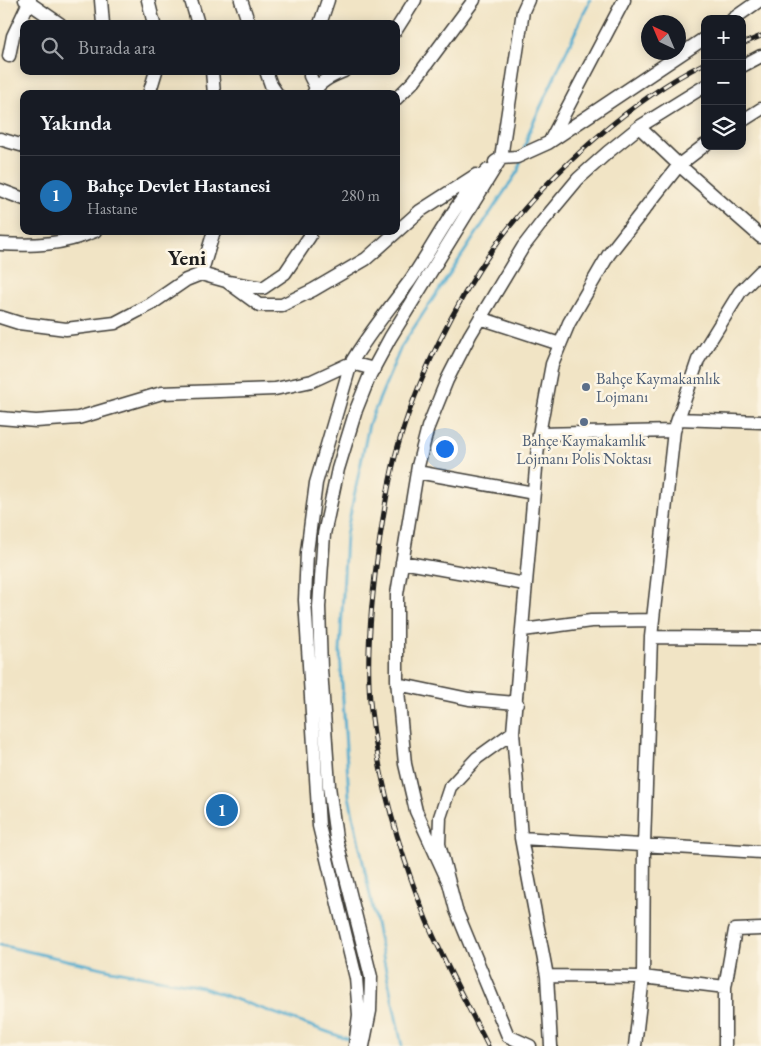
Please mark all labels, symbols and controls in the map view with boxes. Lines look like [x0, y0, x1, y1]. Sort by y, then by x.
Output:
north arrow [641, 15, 686, 60]
map controls [701, 15, 746, 150]
button: + [701, 15, 746, 60]
search box [20, 20, 400, 75]
icon: search [38, 34, 66, 62]
text: Burada ara [78, 35, 156, 60]
button: − [701, 60, 746, 105]
button: layers [701, 105, 746, 150]
text: Yakında [40, 109, 111, 136]
text: Bahçe Devlet Hastanesi [87, 173, 271, 198]
text: 1 [52, 185, 60, 206]
text: 280 m [341, 185, 380, 206]
text: Hastane [87, 198, 138, 219]
district label: Yeni [168, 244, 206, 271]
place label: Bahçe Kaymakamlık Lojmanı [596, 368, 721, 407]
marker: Bahçe Kaymakamlık Lojmanı [580, 381, 592, 393]
marker: Bahçe Kaymakamlık Lojmanı Polis Noktası [578, 416, 590, 428]
place label: Bahçe Kaymakamlık Lojmanı Polis Noktası [516, 430, 652, 469]
your location [432, 436, 458, 462]
pin: 1 [206, 791, 238, 829]

